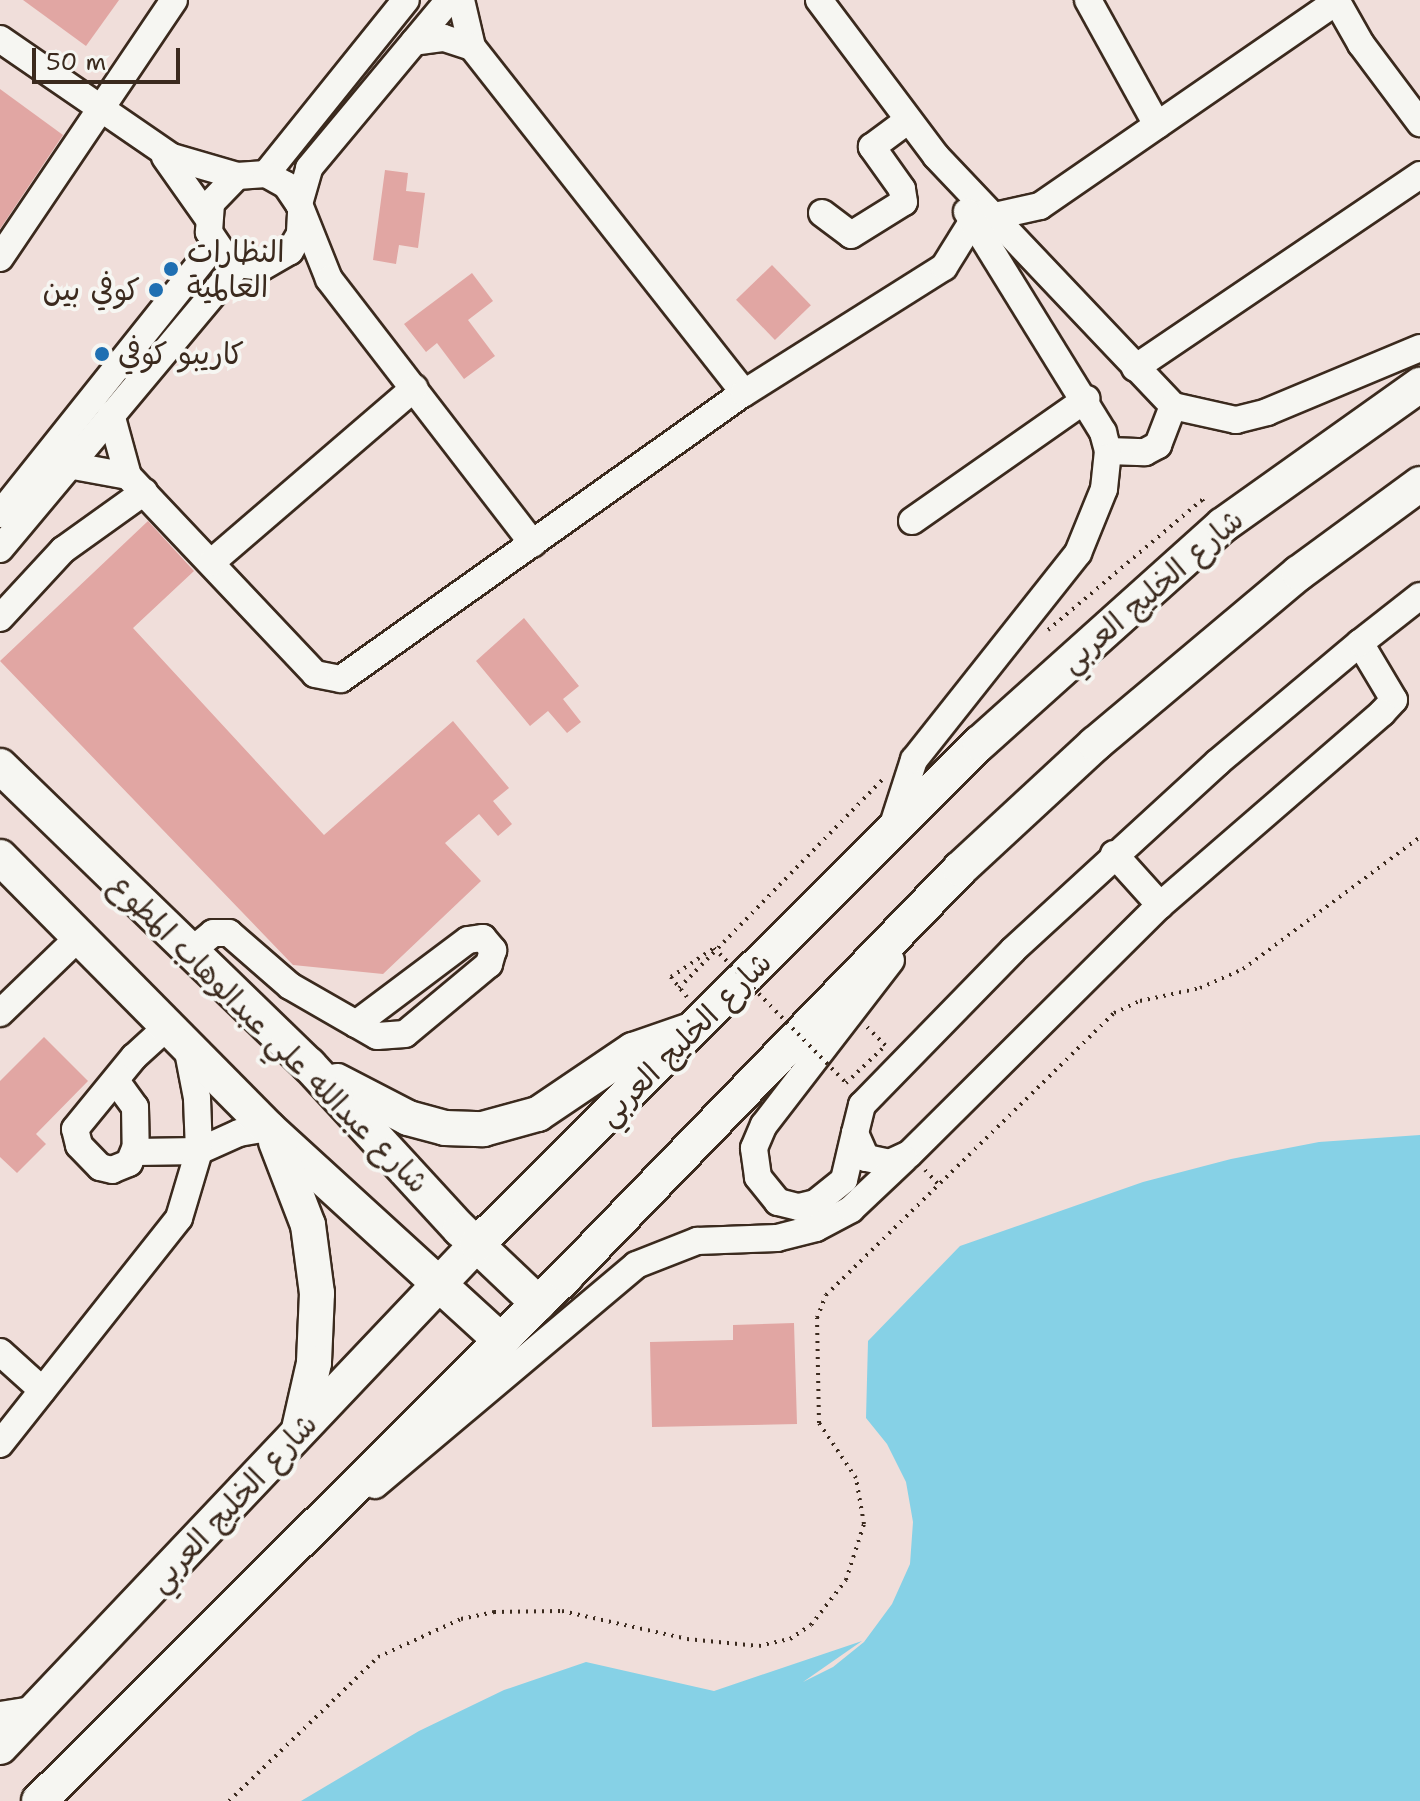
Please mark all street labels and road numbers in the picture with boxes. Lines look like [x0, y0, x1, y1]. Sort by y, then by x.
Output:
street label: شارع الخليج العربي [1053, 502, 1251, 680]
street label: شارع عبدالله علي عبدالوهاب المطوع [102, 867, 436, 1201]
street label: شارع الخليج العربي [591, 945, 779, 1133]
street label: شارع الخليج العربي [141, 1406, 325, 1600]

